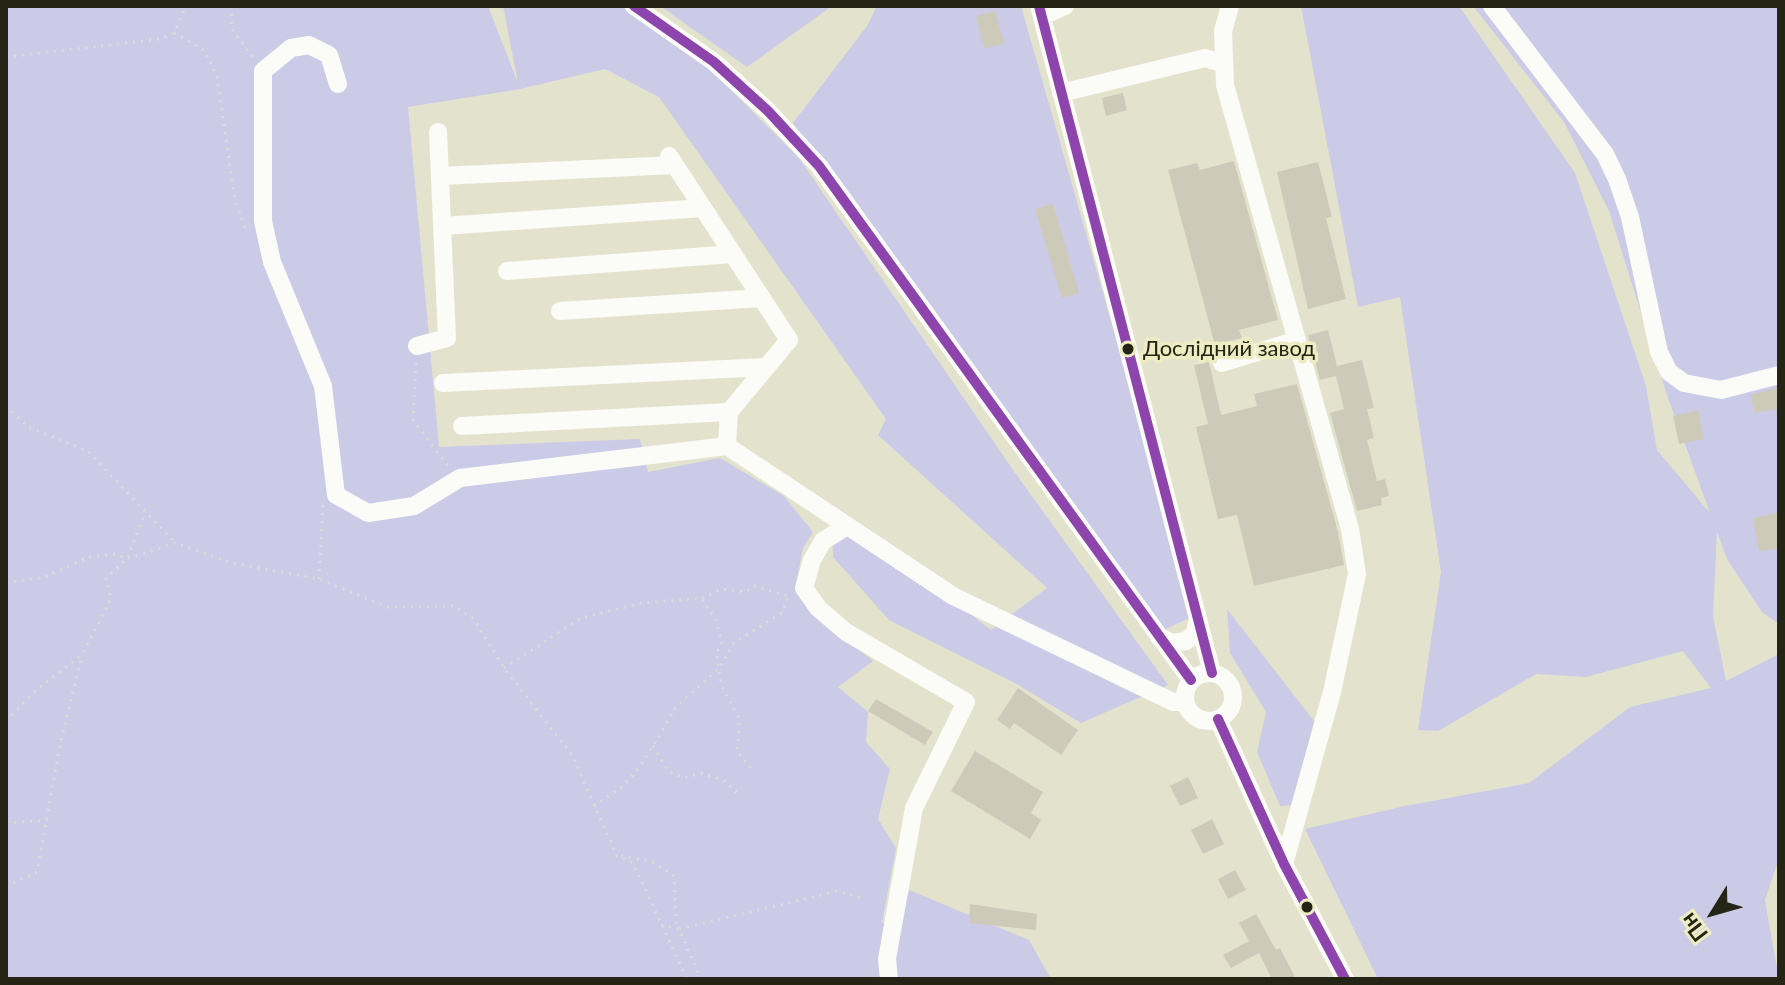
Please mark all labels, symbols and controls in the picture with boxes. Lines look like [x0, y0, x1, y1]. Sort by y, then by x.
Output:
place label: Дослідний завод [1143, 336, 1315, 362]
marker: Дослідний завод [1120, 341, 1136, 357]
north arrow [1673, 873, 1753, 953]
unlabelled marker [1299, 899, 1315, 915]
text: Пн [1674, 908, 1713, 947]

